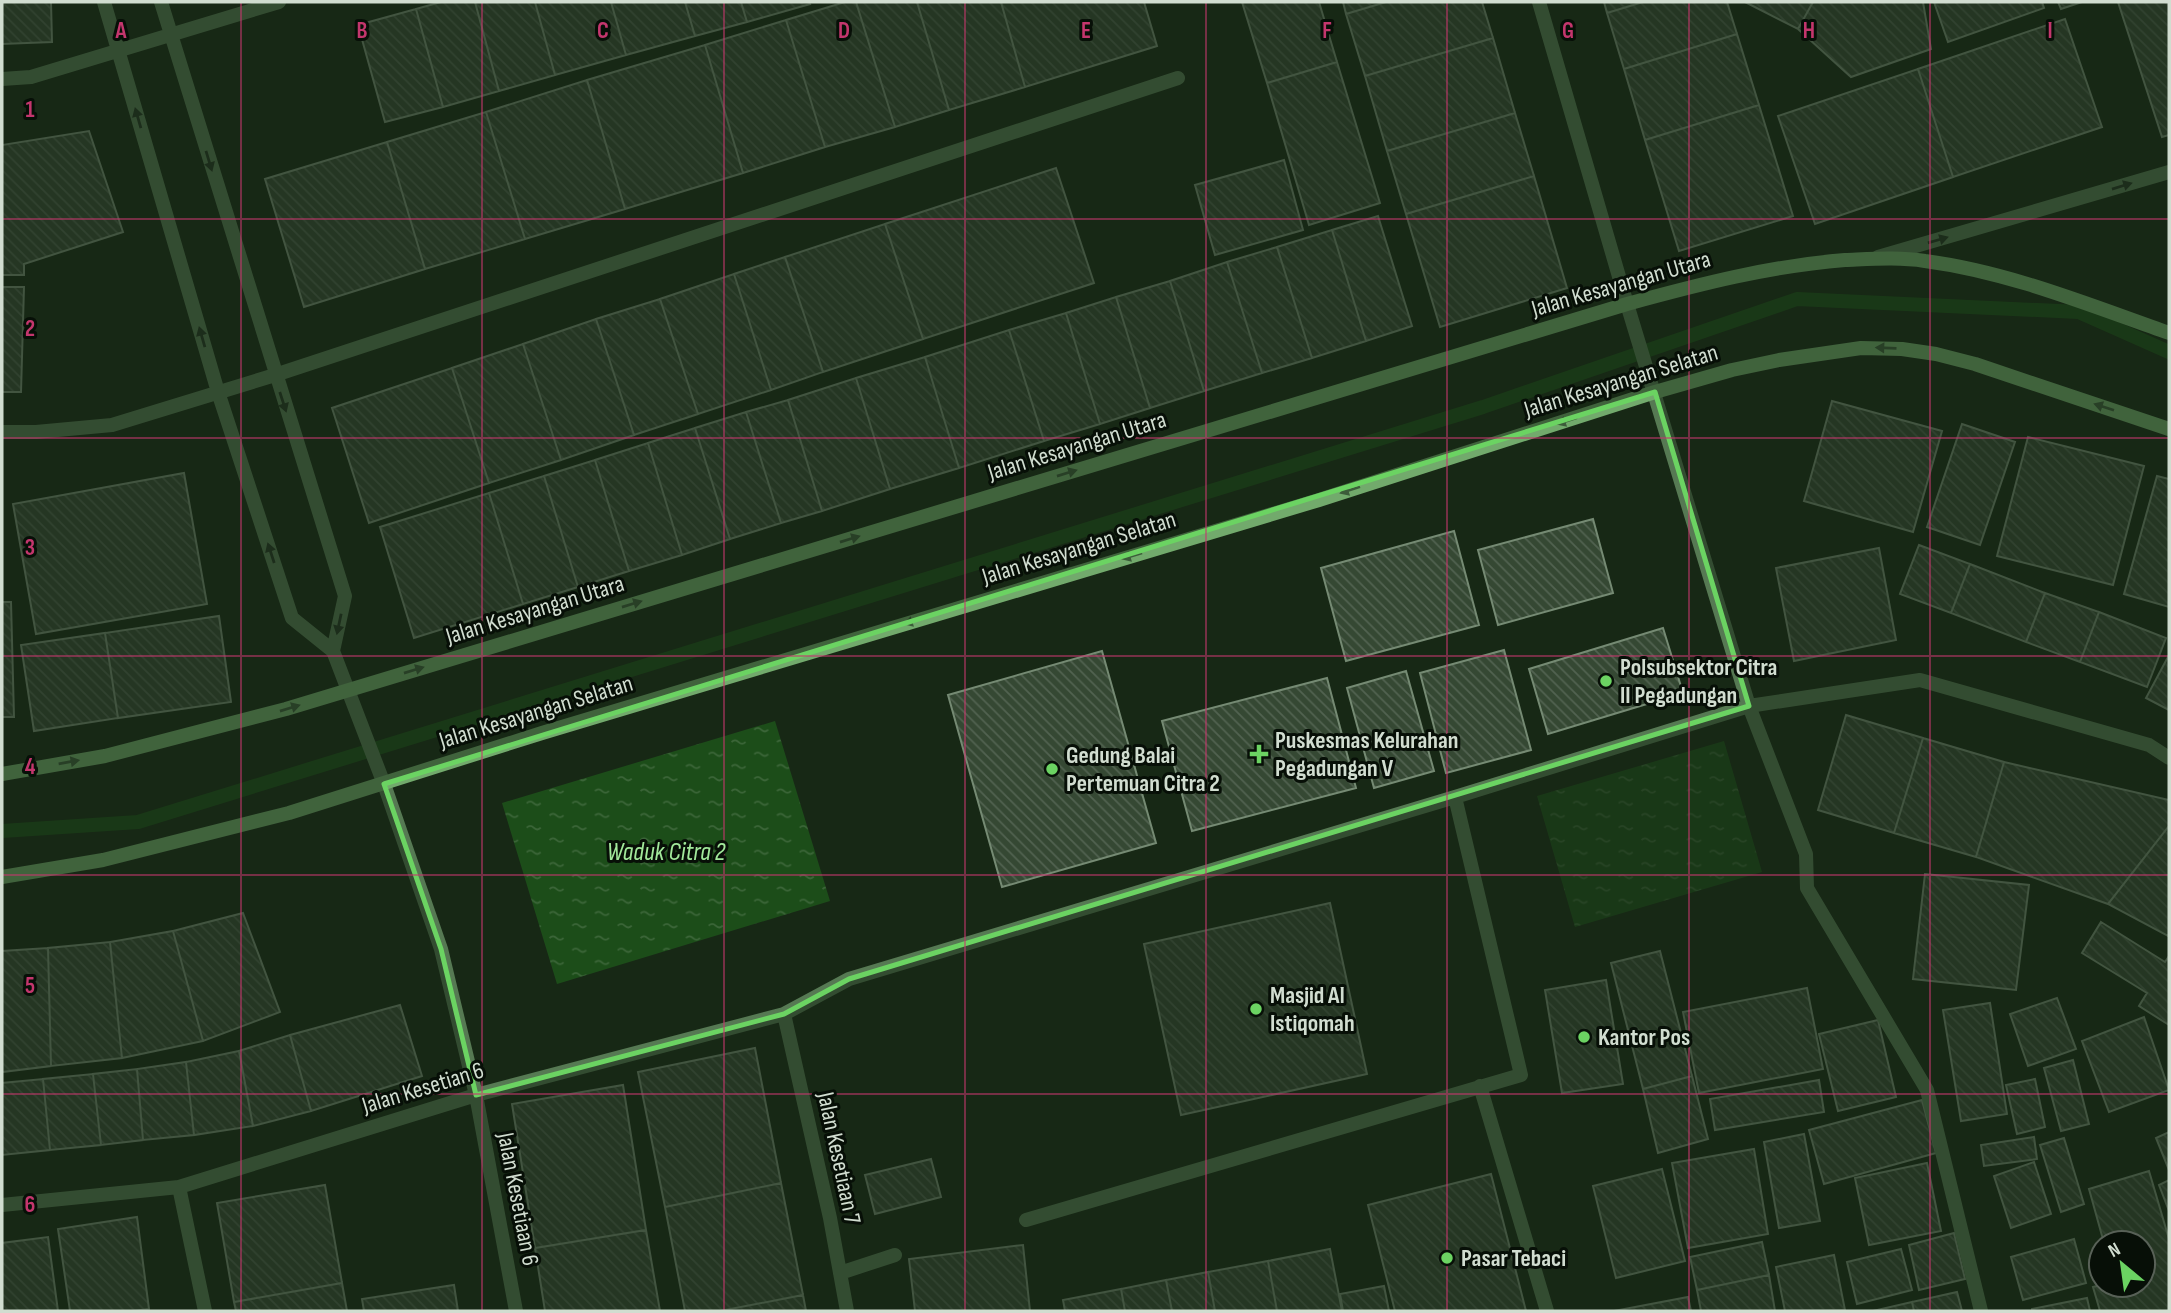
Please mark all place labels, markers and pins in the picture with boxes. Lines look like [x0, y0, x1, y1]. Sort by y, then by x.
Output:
place label: Polsubsektor Citra II Pegadungan [1620, 653, 1777, 710]
marker: Polsubsektor Citra II Pegadungan [1598, 673, 1614, 689]
place label: Puskesmas Kelurahan Pegadungan V [1275, 726, 1458, 783]
place label: Gedung Balai Pertemuan Citra 2 [1066, 741, 1220, 798]
marker: Puskesmas Kelurahan Pegadungan V [1249, 744, 1269, 764]
marker: Gedung Balai Pertemuan Citra 2 [1044, 761, 1060, 777]
place label: Masjid Al Istiqomah [1270, 981, 1355, 1038]
marker: Masjid Al Istiqomah [1248, 1001, 1264, 1017]
place label: Kantor Pos [1598, 1023, 1690, 1052]
marker: Kantor Pos [1576, 1029, 1592, 1045]
place label: Pasar Tebaci [1461, 1244, 1566, 1273]
marker: Pasar Tebaci [1439, 1250, 1455, 1266]

